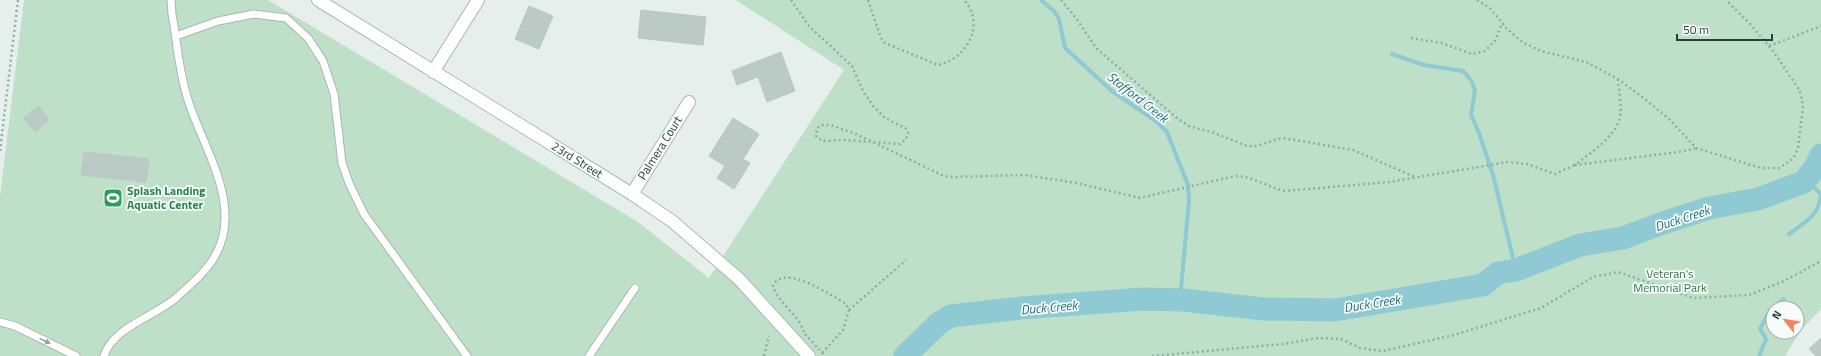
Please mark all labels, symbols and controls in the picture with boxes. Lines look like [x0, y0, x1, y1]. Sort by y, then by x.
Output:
scale bar [1677, 16, 1772, 42]
text: 50 m [1683, 20, 1709, 39]
water label: Stafford Creek [1103, 67, 1175, 129]
street label: Palmera Court [632, 111, 687, 183]
street label: 23rd Street [548, 136, 607, 183]
place label: Splash Landing Aquatic Center [127, 181, 206, 214]
sports icon: Splash Landing Aquatic Center [102, 187, 124, 209]
water label: Duck Creek [1652, 199, 1714, 236]
park label: Veteran's Memorial Park [1633, 264, 1707, 297]
water label: Duck Creek [1342, 288, 1404, 317]
water label: Duck Creek [1020, 294, 1080, 319]
north arrow [1765, 300, 1805, 340]
text: N [1768, 307, 1785, 322]
one-way arrow [40, 338, 51, 344]

